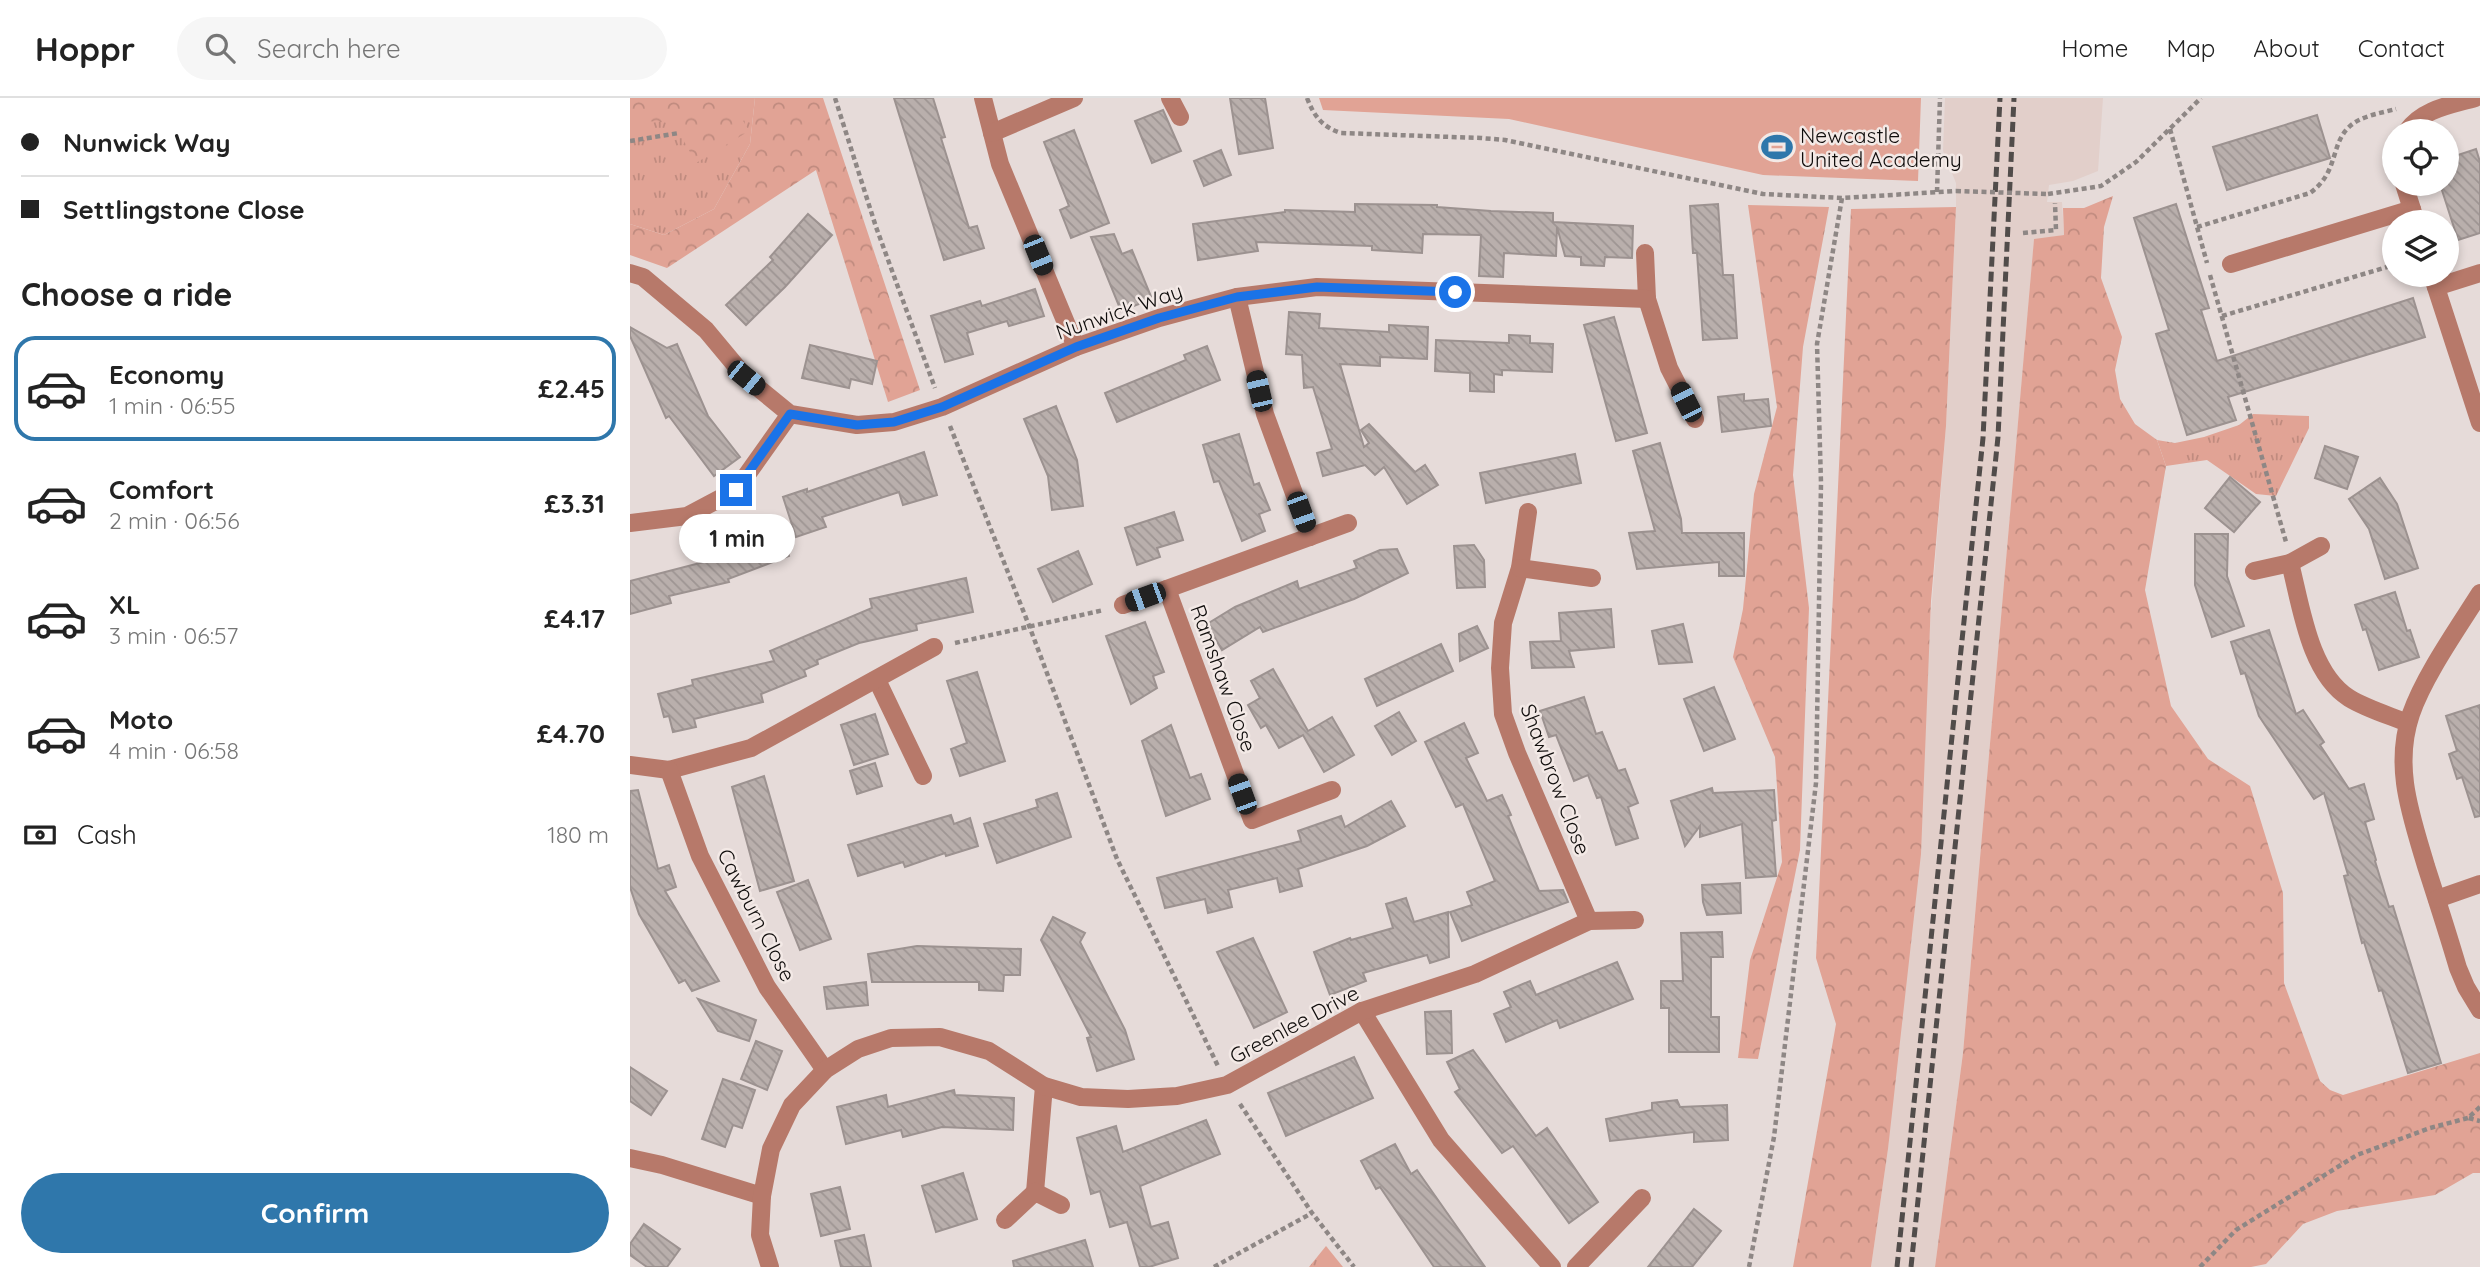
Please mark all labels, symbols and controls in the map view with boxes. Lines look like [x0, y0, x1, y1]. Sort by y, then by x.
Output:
search box [177, 17, 667, 80]
text: Hoppr [35, 28, 135, 69]
icon: search [201, 29, 239, 67]
text: Search here [257, 32, 401, 65]
text: Home [2061, 33, 2128, 63]
text: Map [2166, 33, 2215, 63]
text: About [2253, 33, 2320, 63]
text: Contact [2358, 33, 2445, 63]
map controls [2382, 119, 2459, 287]
button: locate [2382, 119, 2459, 196]
place label: Newcastle United Academy [1800, 122, 1962, 172]
text: Nunwick Way [63, 126, 230, 159]
sports icon: Newcastle United Academy [1760, 130, 1794, 164]
text: Settlingstone Close [63, 193, 305, 226]
button: layers [2382, 210, 2459, 287]
car [1021, 232, 1056, 278]
text: Choose a ride [21, 274, 233, 314]
route start [1439, 276, 1471, 308]
street label: Nunwick Way [1052, 277, 1186, 345]
icon: car [25, 357, 88, 420]
car [724, 357, 769, 399]
text: Economy [109, 358, 224, 391]
car [1245, 368, 1274, 414]
text: £2.45 [538, 372, 605, 405]
car [1668, 379, 1705, 425]
text: 1 min · 06:55 [109, 391, 235, 420]
icon: car [25, 472, 88, 535]
text: Comfort [109, 473, 214, 506]
route end [720, 474, 752, 506]
text: £3.31 [544, 487, 605, 520]
car [1284, 489, 1319, 535]
text: 2 min · 06:56 [109, 506, 240, 535]
callout: 1 min [678, 514, 794, 564]
text: 1 min [709, 524, 765, 553]
car [1122, 580, 1169, 614]
icon: car [25, 587, 88, 650]
text: XL [109, 588, 141, 621]
street label: Ramshaw Close [1185, 601, 1263, 755]
text: £4.17 [544, 602, 605, 635]
text: 3 min · 06:57 [109, 621, 238, 650]
street label: Shawbrow Close [1515, 700, 1597, 858]
icon: car [25, 702, 88, 765]
text: Moto [109, 703, 173, 736]
text: £4.70 [537, 717, 605, 750]
text: 4 min · 06:58 [109, 736, 239, 765]
car [1225, 771, 1260, 817]
icon: cash [21, 816, 59, 854]
text: Cash [77, 818, 137, 851]
text: 180 m [547, 820, 609, 849]
street label: Cawburn Close [712, 844, 802, 986]
street label: Greenlee Drive [1225, 979, 1363, 1069]
button: Confirm [21, 1173, 609, 1253]

